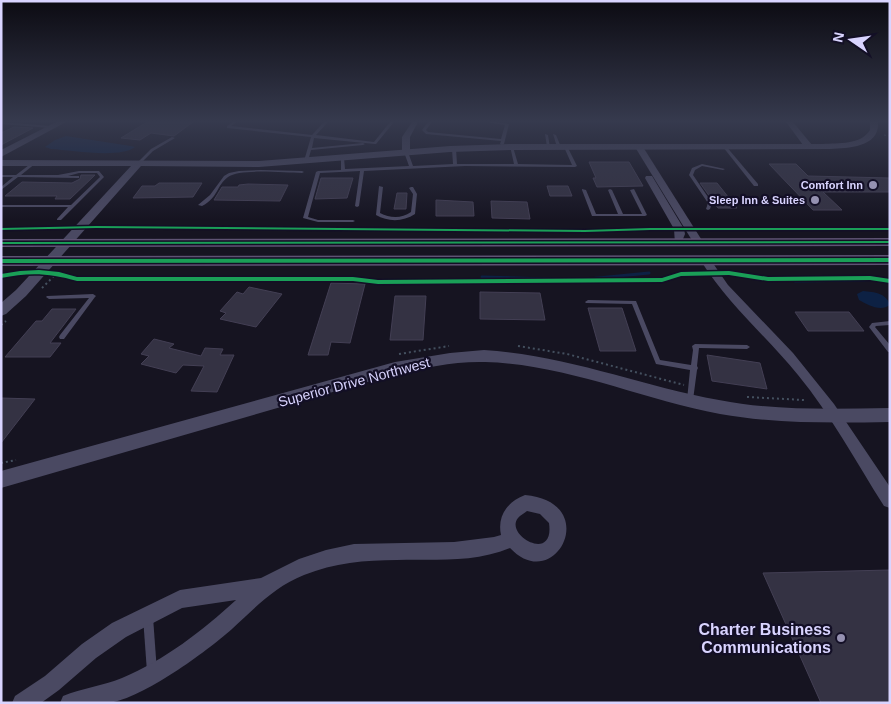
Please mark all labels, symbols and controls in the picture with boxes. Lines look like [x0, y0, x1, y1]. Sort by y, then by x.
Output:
north arrow [826, 15, 876, 65]
text: N [829, 30, 847, 44]
place label: Comfort Inn [801, 179, 863, 191]
marker: Comfort Inn [867, 179, 879, 191]
place label: Sleep Inn & Suites [709, 194, 805, 206]
marker: Sleep Inn & Suites [809, 194, 821, 206]
street label: Superior Drive Northwest [276, 354, 432, 410]
place label: Charter Business Communications [699, 621, 831, 656]
marker: Charter Business Communications [835, 632, 847, 644]

